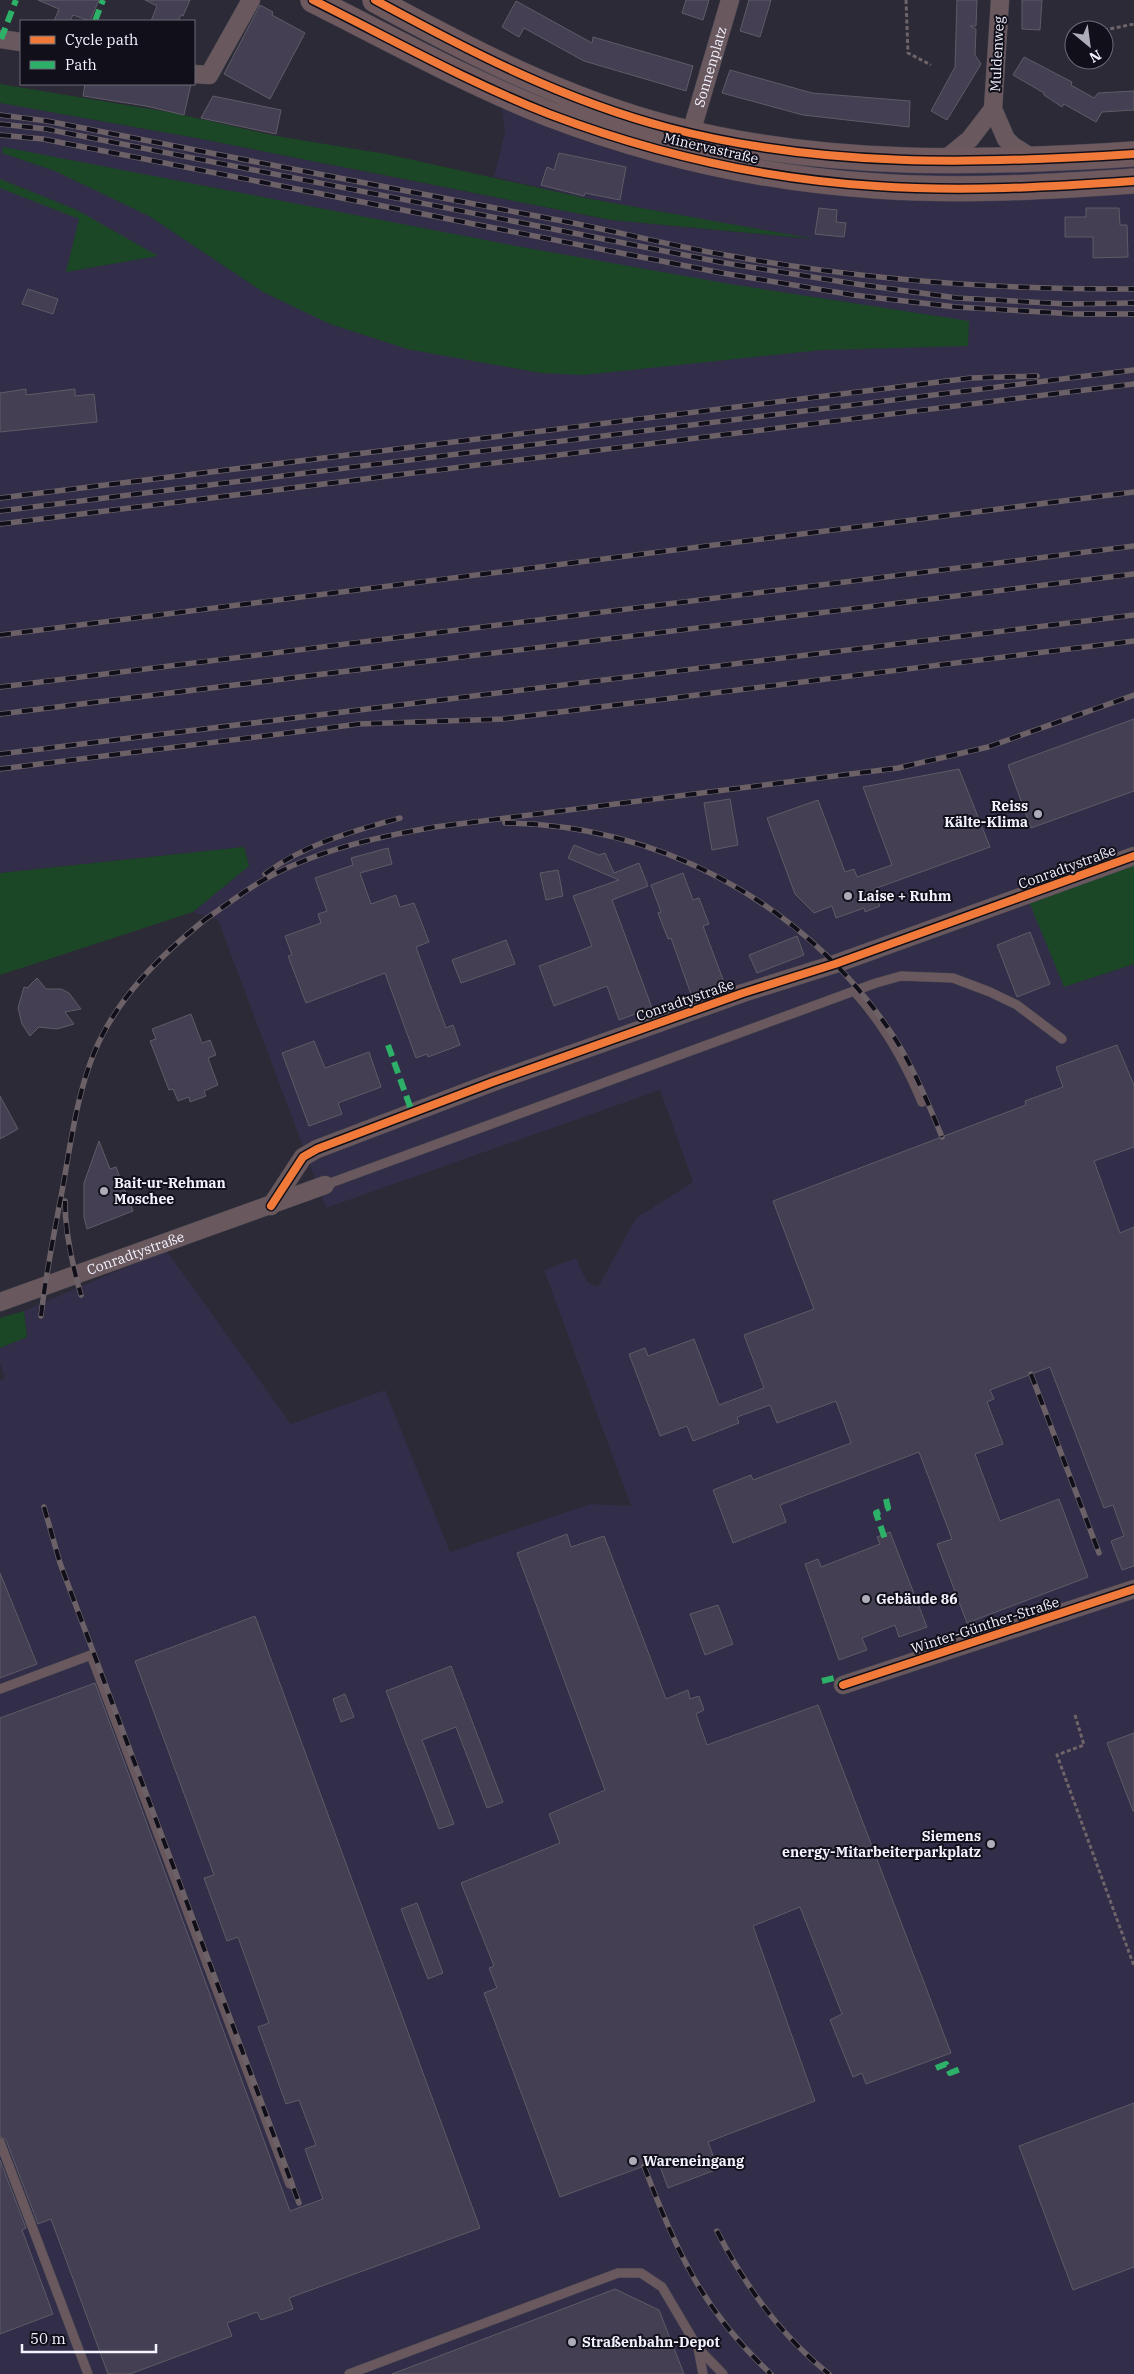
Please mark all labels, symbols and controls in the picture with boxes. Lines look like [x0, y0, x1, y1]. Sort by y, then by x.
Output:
street label: Muldenweg [986, 15, 1008, 92]
legend [20, 20, 195, 85]
north arrow [1064, 20, 1114, 70]
street label: Sonnenplatz [690, 24, 731, 109]
text: Cycle path [65, 30, 138, 49]
text: N [1086, 46, 1105, 67]
text: Path [65, 55, 97, 74]
street label: Minervastraße [662, 128, 760, 168]
place label: Reiss Kälte-Klima [944, 797, 1028, 831]
marker: Reiss Kälte-Klima [1032, 808, 1044, 820]
street label: Conradtystraße [1016, 841, 1118, 893]
place label: Laise + Ruhm [858, 887, 952, 905]
marker: Laise + Ruhm [842, 890, 854, 902]
street label: Conradtystraße [634, 975, 736, 1025]
place label: Bait-ur-Rehman Moschee [114, 1174, 226, 1208]
marker: Bait-ur-Rehman Moschee [98, 1185, 110, 1197]
street label: Conradtystraße [84, 1227, 187, 1279]
place label: Gebäude 86 [876, 1590, 958, 1608]
marker: Gebäude 86 [860, 1593, 872, 1605]
street label: Winter-Günther-Straße [909, 1593, 1061, 1657]
place label: Siemens energy-Mitarbeiterparkplatz [782, 1827, 981, 1861]
marker: Siemens energy-Mitarbeiterparkplatz [985, 1838, 997, 1850]
place label: Wareneingang [643, 2152, 745, 2170]
marker: Wareneingang [627, 2155, 639, 2167]
scale bar [22, 2322, 156, 2354]
text: 50 m [30, 2329, 66, 2348]
place label: Straßenbahn-Depot [582, 2333, 720, 2351]
marker: Straßenbahn-Depot [566, 2336, 578, 2348]

